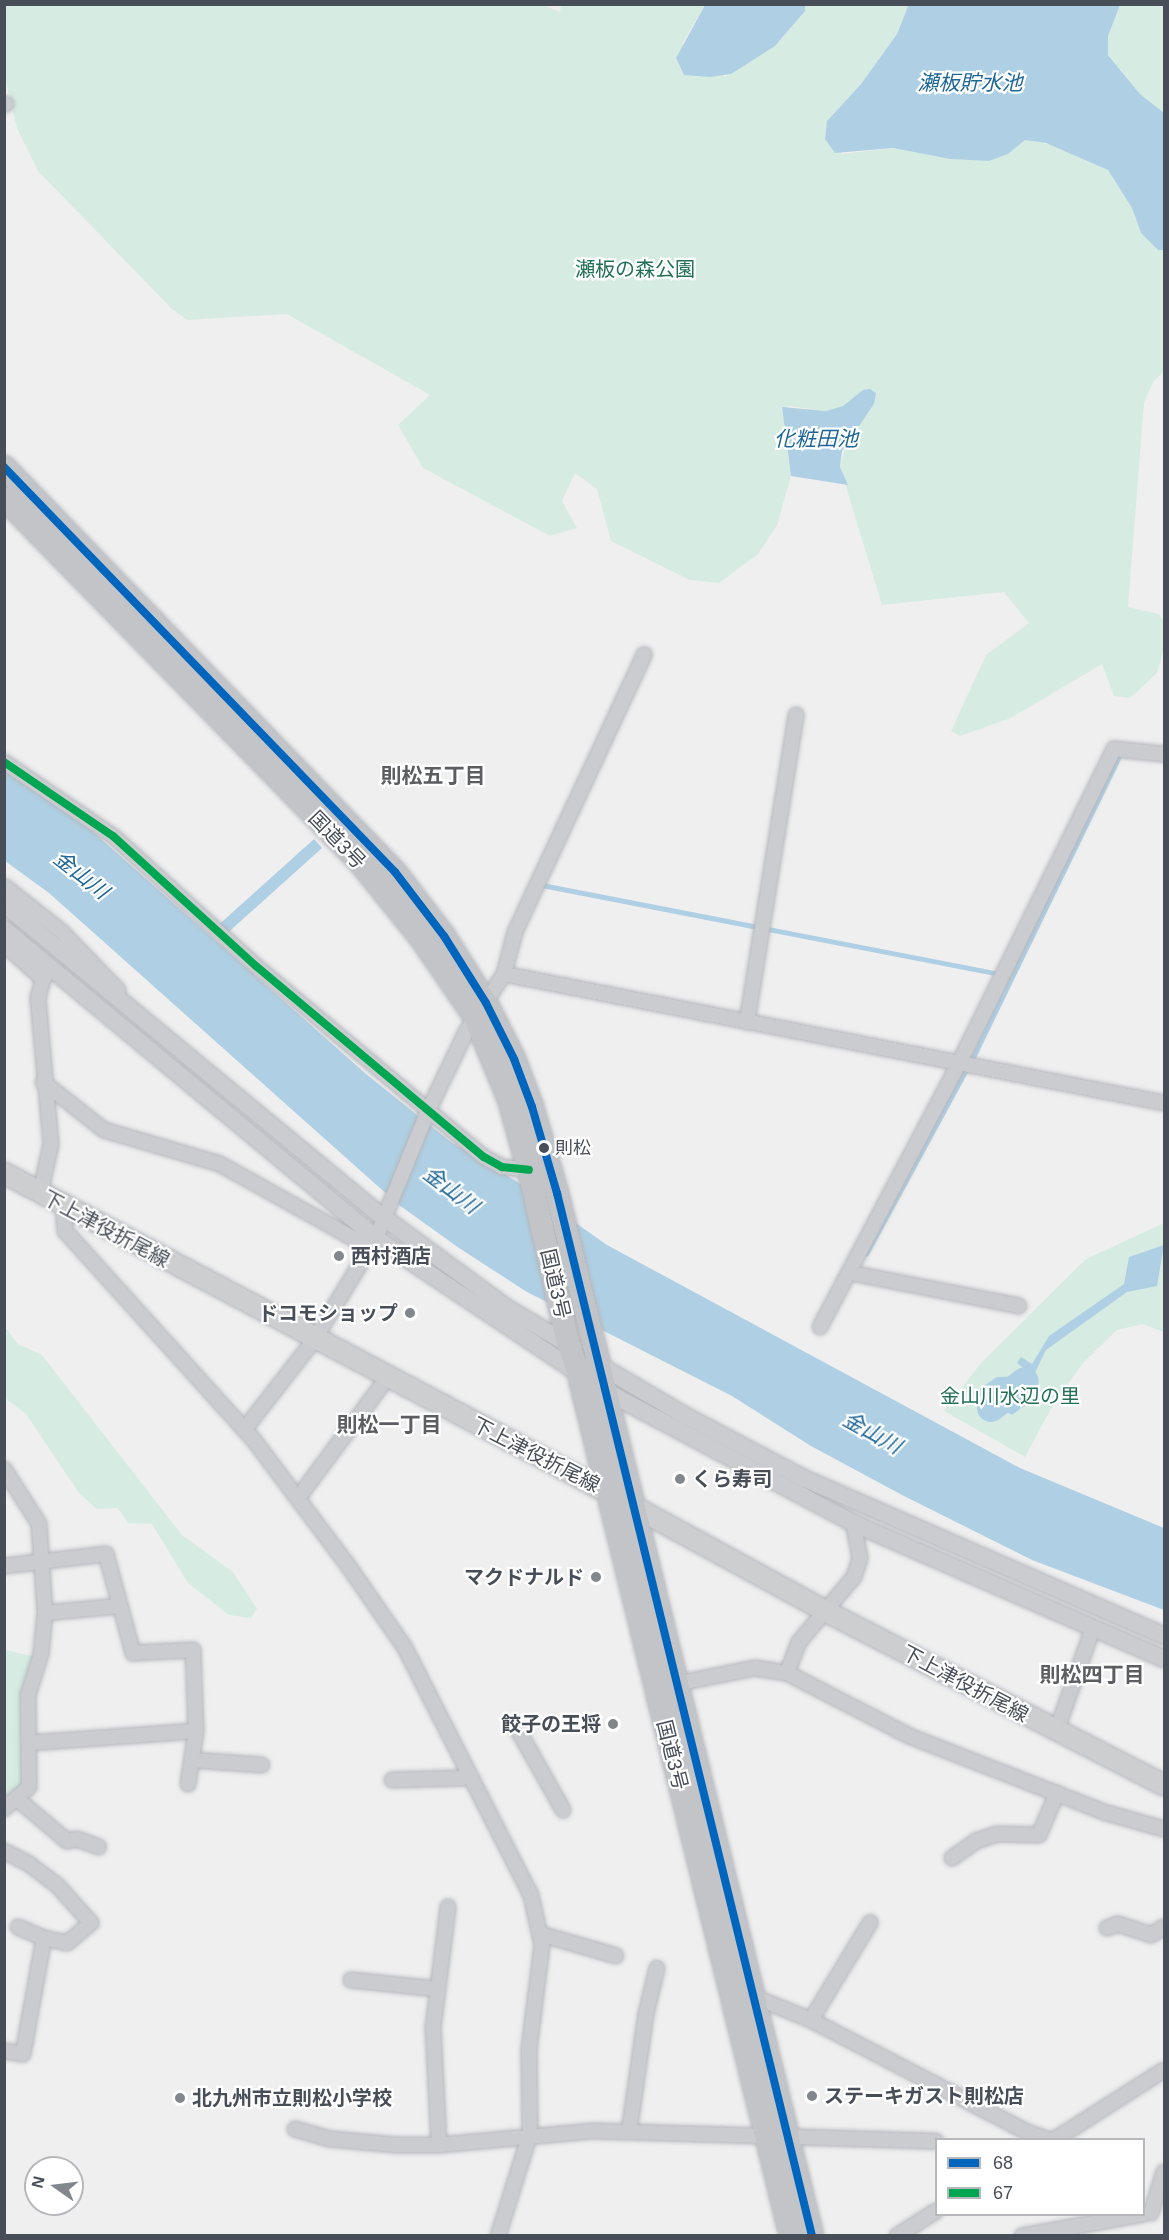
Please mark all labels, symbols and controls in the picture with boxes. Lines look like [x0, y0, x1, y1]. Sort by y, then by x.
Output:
water label: 瀬板貯水池 [918, 70, 1022, 96]
park label: 瀬板の森公園 [575, 257, 695, 281]
water label: 化粧田池 [774, 426, 858, 452]
district label: 則松五丁目 [381, 763, 485, 789]
street label: 国道3号 [304, 806, 370, 874]
water label: 金山川 [48, 846, 114, 904]
place label: 則松 [555, 1137, 591, 1159]
marker: 則松 [538, 1142, 550, 1154]
water label: 金山川 [418, 1161, 484, 1219]
street label: 下上津役折尾線 [39, 1186, 173, 1272]
place label: 西村酒店 [351, 1244, 431, 1268]
street label: 国道3号 [535, 1247, 575, 1321]
marker: 西村酒店 [332, 1249, 346, 1263]
place label: ドコモショップ [258, 1301, 398, 1325]
marker: ドコモショップ [403, 1306, 417, 1320]
park label: 金山川水辺の里 [940, 1384, 1080, 1408]
water label: 金山川 [838, 1407, 906, 1459]
district label: 則松一丁目 [337, 1412, 441, 1438]
street label: 下上津役折尾線 [468, 1413, 604, 1497]
place label: くら寿司 [692, 1467, 772, 1491]
marker: くら寿司 [673, 1472, 687, 1486]
place label: マクドナルド [464, 1565, 584, 1589]
marker: マクドナルド [589, 1570, 603, 1584]
street label: 下上津役折尾線 [898, 1641, 1032, 1727]
district label: 則松四丁目 [1040, 1662, 1144, 1688]
place label: 餃子の王将 [501, 1712, 601, 1736]
marker: 餃子の王将 [606, 1717, 620, 1731]
street label: 国道3号 [652, 1718, 692, 1792]
place label: ステーキガスト則松店 [824, 2084, 1024, 2108]
place label: 北九州市立則松小学校 [192, 2086, 392, 2110]
marker: ステーキガスト則松店 [805, 2089, 819, 2103]
marker: 北九州市立則松小学校 [173, 2091, 187, 2105]
legend [935, 2138, 1145, 2216]
text: 68 [993, 2153, 1013, 2173]
north arrow [24, 2156, 84, 2216]
text: N [28, 2174, 48, 2190]
text: 67 [993, 2183, 1013, 2203]

